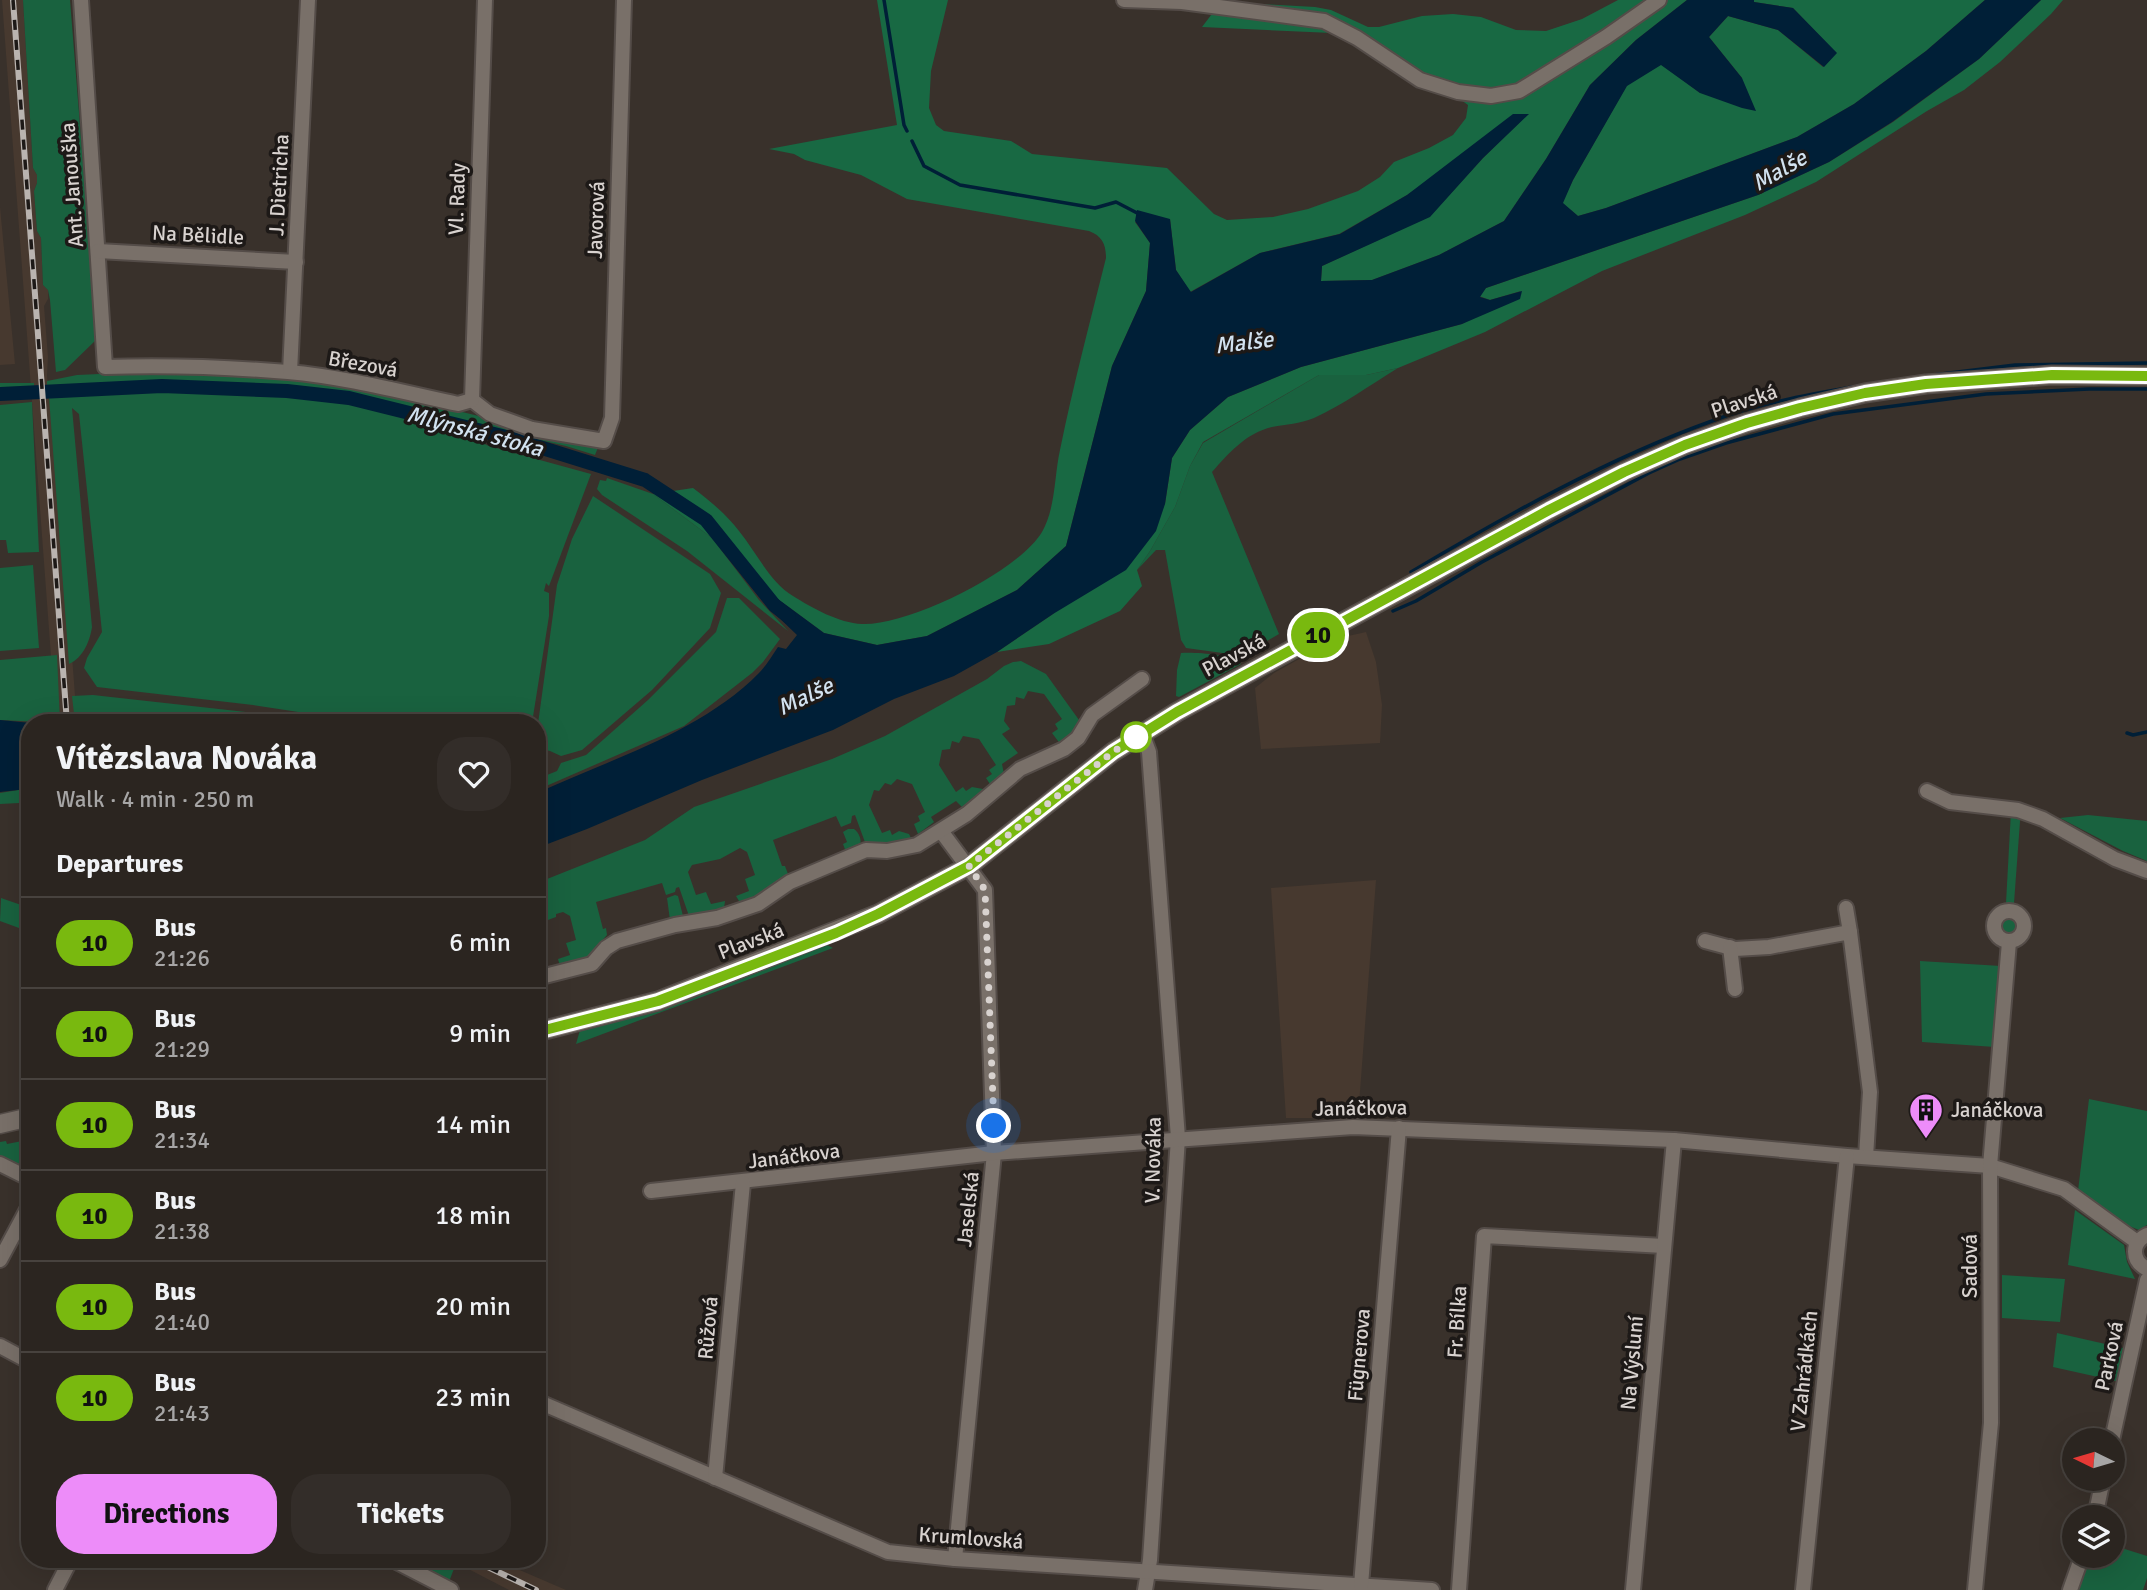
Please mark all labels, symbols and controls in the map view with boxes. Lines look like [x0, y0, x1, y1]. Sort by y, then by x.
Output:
street label: Ant. Janouška [55, 121, 89, 249]
street label: J. Dietricha [263, 133, 295, 237]
water label: Malše [1747, 142, 1813, 198]
street label: Vl. Rady [443, 162, 471, 236]
street label: Javorová [582, 181, 610, 259]
street label: Na Bělidle [151, 220, 245, 250]
water label: Malše [1213, 324, 1276, 360]
street label: Březová [326, 345, 400, 383]
street label: Plavská [1707, 378, 1781, 424]
water label: Mlýnská stoka [404, 399, 547, 464]
line badge: 10 [1286, 612, 1350, 658]
text: 10 [1305, 620, 1331, 650]
street label: Plavská [1198, 627, 1270, 683]
water label: Malše [773, 670, 839, 722]
unlabelled marker [1121, 722, 1151, 752]
button: heart [437, 737, 511, 811]
text: Vítězslava Nováka [56, 738, 317, 779]
text: Walk · 4 min · 250 m [56, 785, 254, 814]
text: Departures [56, 848, 183, 880]
text: Bus [154, 912, 196, 944]
street label: Plavská [714, 917, 788, 965]
text: 6 min [449, 927, 511, 959]
text: 10 [82, 928, 107, 958]
text: 21:26 [154, 944, 210, 973]
text: Bus [154, 1003, 196, 1035]
text: 9 min [449, 1018, 511, 1050]
text: 10 [82, 1019, 107, 1049]
text: 21:29 [154, 1035, 210, 1064]
building icon: Janáčkova [1907, 1091, 1945, 1140]
text: Bus [154, 1094, 196, 1126]
street label: Janáčkova [1315, 1094, 1407, 1122]
place label: Janáčkova [1951, 1097, 2043, 1123]
your location [976, 1108, 1011, 1143]
text: 14 min [435, 1109, 511, 1141]
text: 10 [82, 1110, 107, 1140]
street label: V. Nováka [1139, 1116, 1167, 1204]
text: 21:34 [154, 1126, 210, 1155]
street label: Janáčkova [747, 1137, 841, 1175]
street label: Jaselská [951, 1170, 985, 1248]
text: Bus [154, 1185, 196, 1217]
text: 18 min [435, 1200, 511, 1232]
text: 10 [82, 1201, 107, 1231]
text: 21:38 [154, 1217, 210, 1246]
street label: Sadová [1957, 1234, 1983, 1298]
text: Bus [154, 1276, 196, 1308]
street label: Fr. Bílka [1441, 1285, 1473, 1359]
text: 20 min [435, 1291, 511, 1323]
text: 10 [82, 1292, 107, 1322]
street label: Růžová [692, 1295, 724, 1361]
street label: Fügnerova [1342, 1307, 1376, 1403]
text: 21:40 [154, 1308, 210, 1337]
street label: V Zahrádkách [1785, 1309, 1823, 1433]
street label: Na Výsluní [1615, 1314, 1649, 1411]
street label: Parková [2089, 1319, 2129, 1393]
text: Bus [154, 1367, 196, 1399]
text: 23 min [435, 1382, 511, 1414]
text: 10 [82, 1383, 107, 1413]
text: 21:43 [154, 1399, 210, 1428]
north arrow [2062, 1428, 2124, 1491]
map controls [2062, 1428, 2125, 1568]
button: Directions [56, 1474, 277, 1554]
button: Tickets [291, 1474, 511, 1554]
button: layers [2062, 1505, 2125, 1568]
street label: Krumlovská [918, 1521, 1024, 1555]

